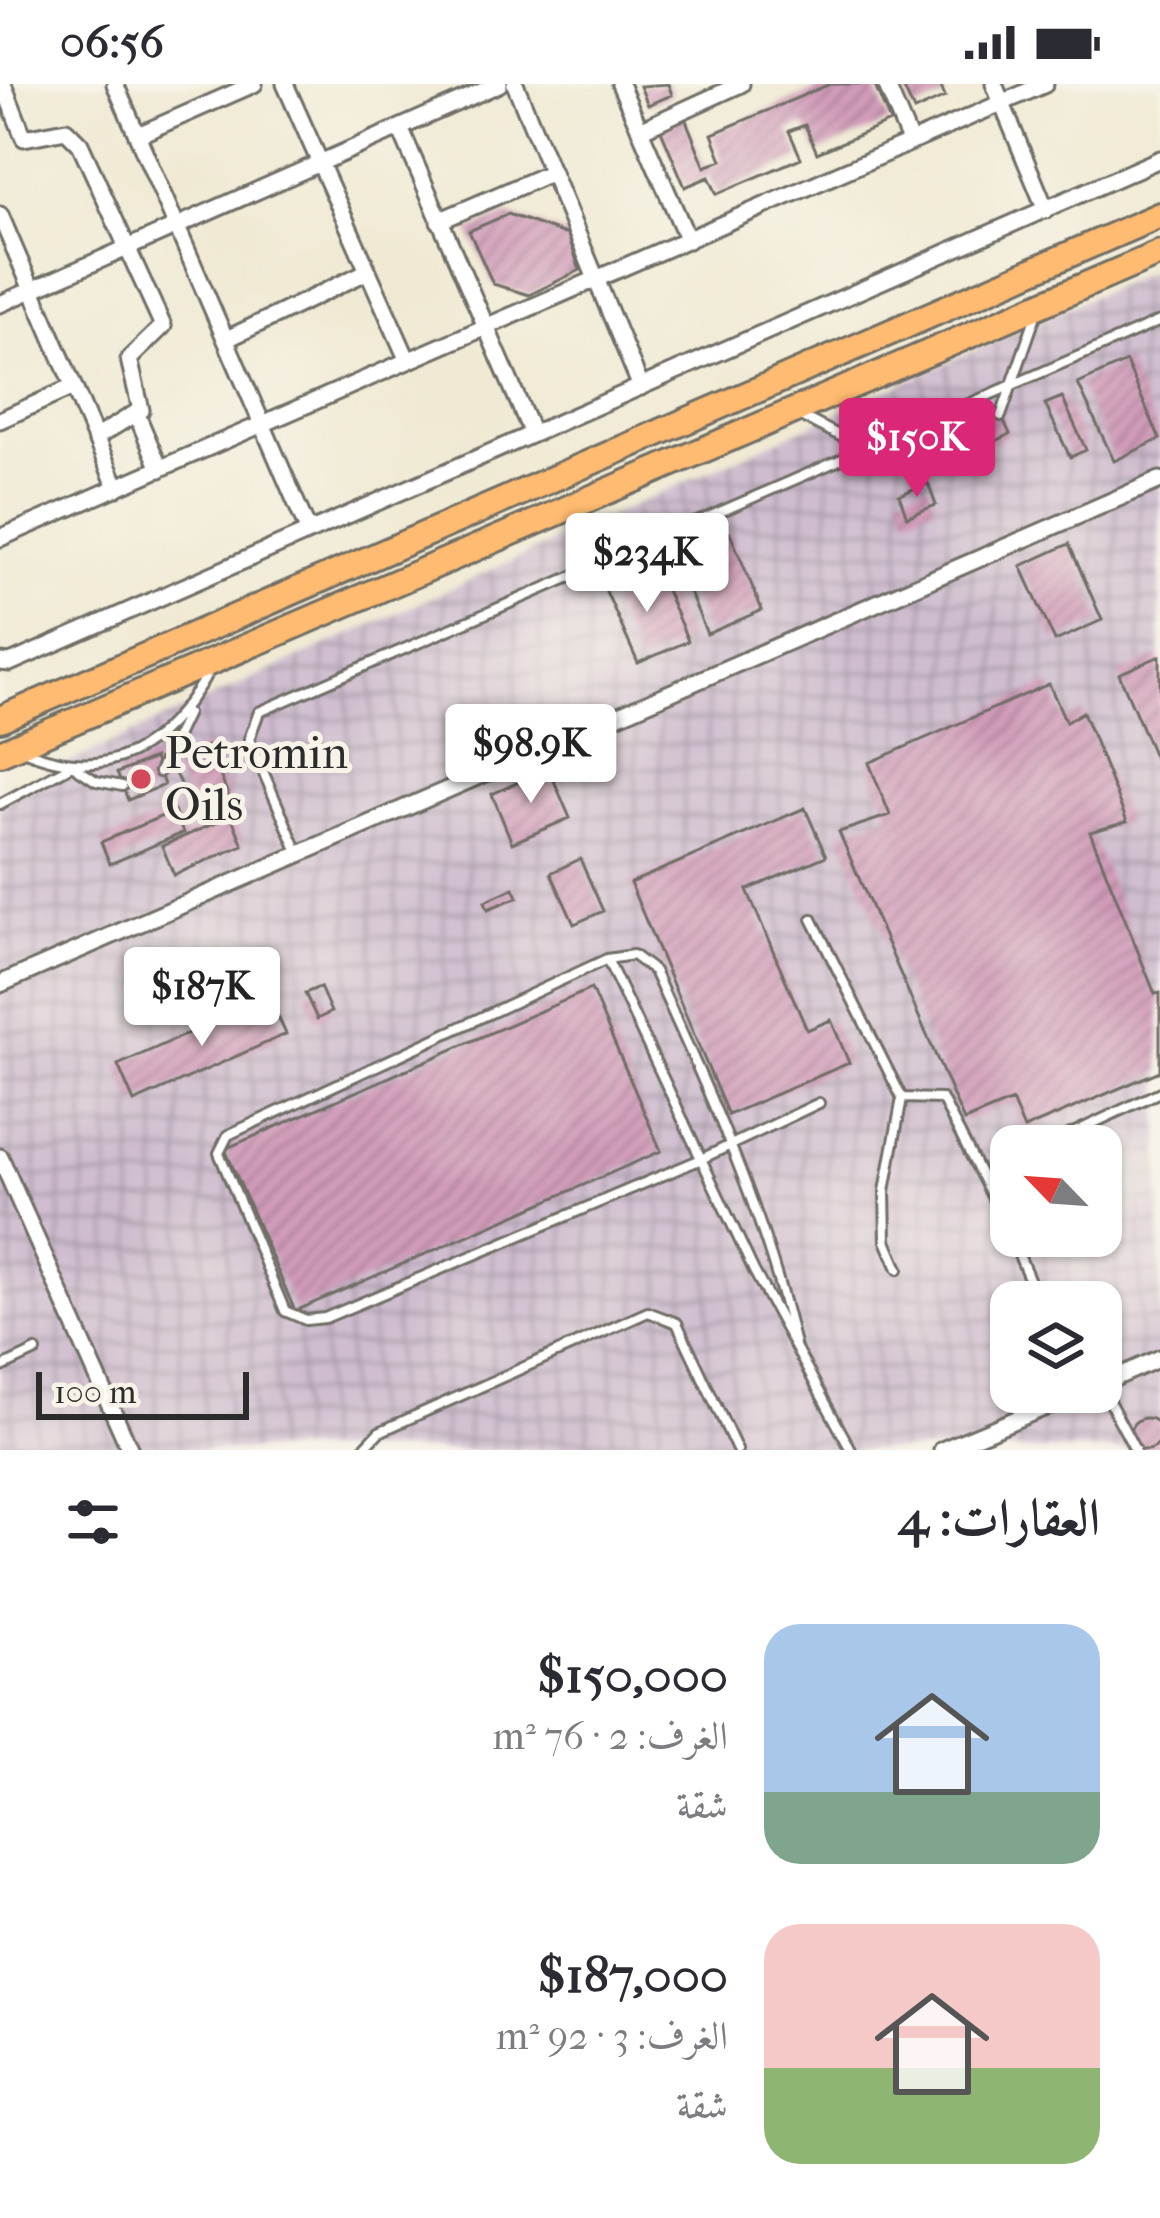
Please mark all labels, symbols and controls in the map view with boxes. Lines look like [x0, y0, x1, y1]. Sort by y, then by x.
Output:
text: 06:56 [60, 16, 164, 69]
pin: $150K [833, 398, 1001, 500]
text: $150K [866, 414, 968, 460]
pin: $234K [563, 513, 731, 615]
text: $234K [593, 529, 701, 575]
pin: $98.9K [433, 704, 629, 806]
text: $98.9K [472, 720, 590, 766]
place label: Petromin Oils [165, 727, 348, 832]
marker: Petromin Oils [128, 766, 154, 792]
pin: $187K [118, 947, 286, 1049]
text: $187K [151, 963, 253, 1009]
north arrow [990, 1125, 1122, 1257]
map controls [990, 1125, 1122, 1413]
button: layers [990, 1281, 1122, 1413]
scale bar [36, 1366, 249, 1419]
text: 100 m [54, 1373, 137, 1412]
text: العقارات: 4 [898, 1488, 1100, 1548]
icon: filters [60, 1489, 126, 1555]
text: $150,000 [537, 1645, 728, 1705]
icon: home [860, 1672, 1004, 1816]
text: الغرف: 2 · 76 m² [493, 1713, 728, 1759]
text: شقة [676, 1782, 728, 1828]
text: $187,000 [537, 1945, 728, 2005]
icon: home [860, 1972, 1004, 2116]
text: الغرف: 3 · 92 m² [496, 2013, 728, 2059]
text: شقة [676, 2082, 728, 2128]

